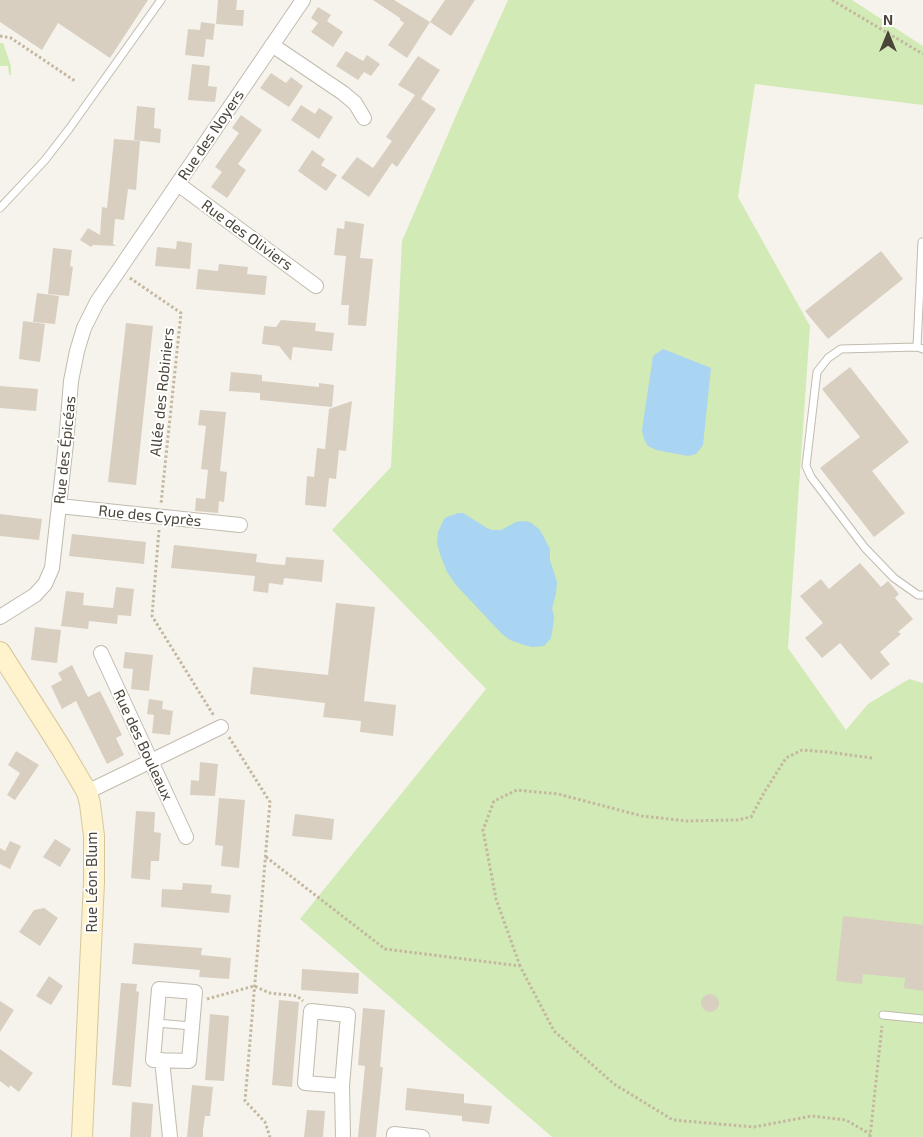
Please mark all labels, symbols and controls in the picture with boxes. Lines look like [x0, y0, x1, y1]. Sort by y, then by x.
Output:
north arrow [863, 10, 913, 60]
text: N [883, 11, 893, 28]
street label: Rue des Noyers [174, 86, 248, 184]
street label: Rue des Oliviers [198, 196, 296, 274]
street label: Allée des Robiniers [146, 327, 178, 457]
street label: Rue des Épicéas [50, 395, 80, 505]
street label: Rue des Cyprès [98, 502, 202, 530]
street label: Rue des Bouleaux [109, 687, 177, 803]
street label: Rue Léon Blum [83, 832, 101, 932]

